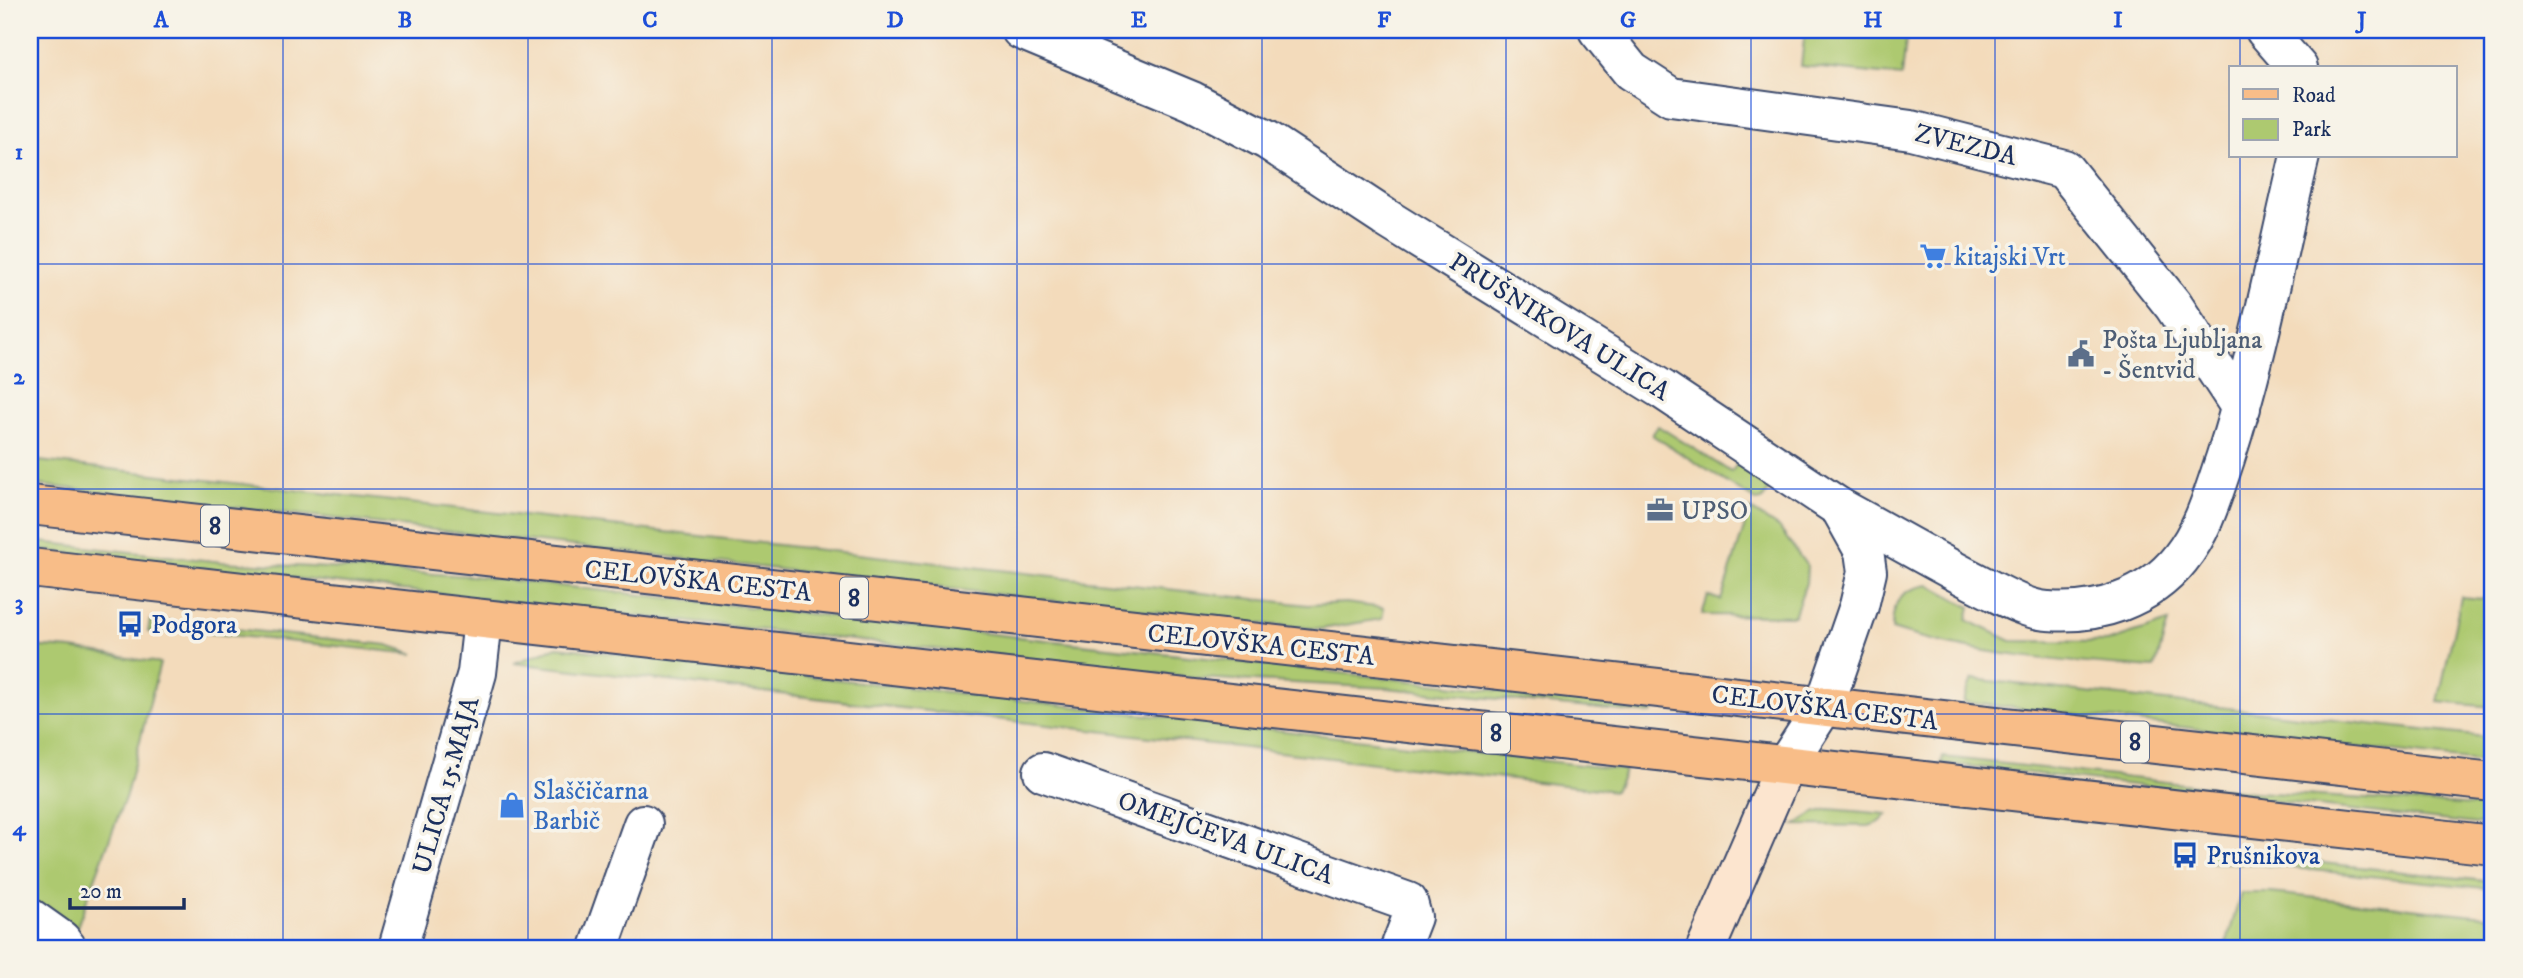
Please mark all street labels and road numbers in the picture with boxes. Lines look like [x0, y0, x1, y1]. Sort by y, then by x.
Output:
street label: ZVEZDA [1911, 117, 2020, 174]
street label: PRUŠNIKOVA ULICA [1443, 245, 1677, 409]
road number: 8 [201, 505, 229, 546]
street label: CELOVŠKA CESTA [583, 552, 813, 610]
road number: 8 [840, 578, 868, 618]
street label: CELOVŠKA CESTA [1146, 616, 1376, 674]
street label: CELOVŠKA CESTA [1710, 677, 1940, 739]
street label: ULICA 15.MAJA [405, 693, 488, 878]
road number: 8 [1482, 712, 1510, 754]
road number: 8 [2121, 722, 2149, 762]
street label: OMEJČEVA ULICA [1113, 783, 1339, 893]

